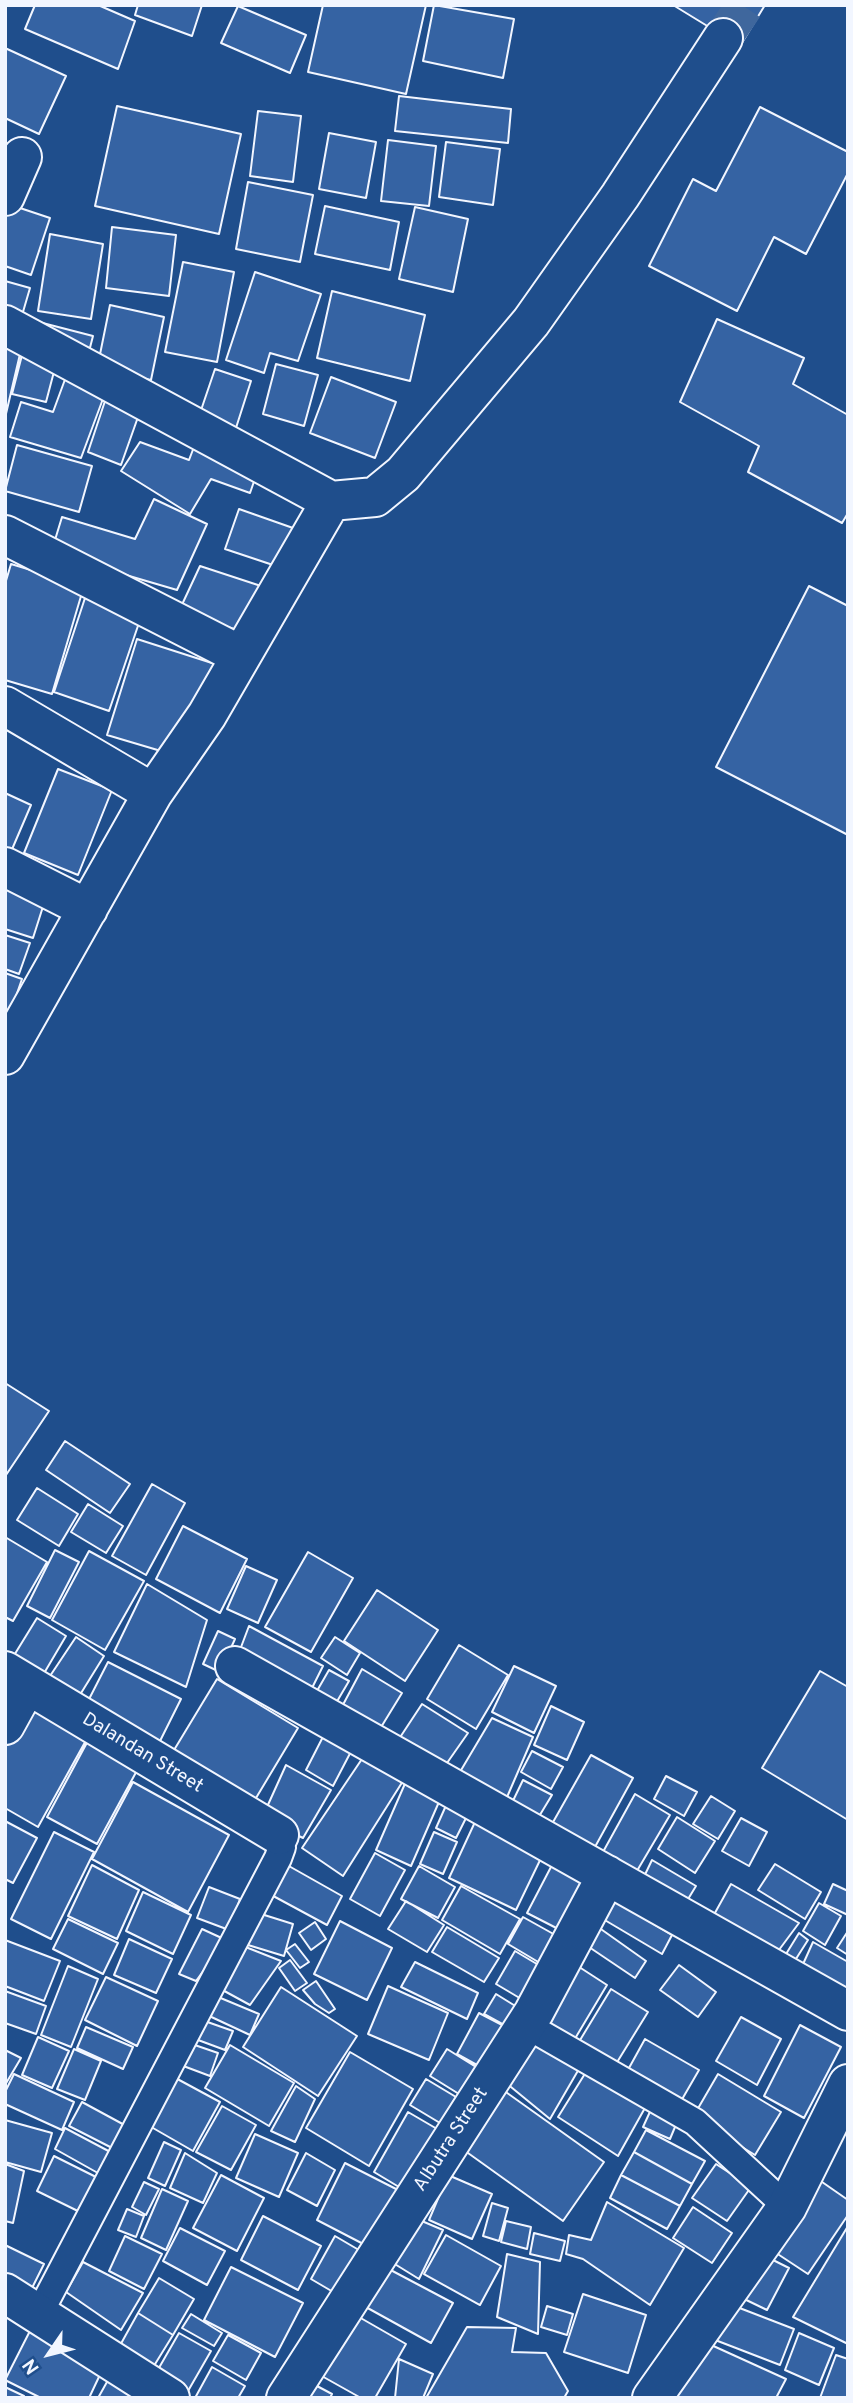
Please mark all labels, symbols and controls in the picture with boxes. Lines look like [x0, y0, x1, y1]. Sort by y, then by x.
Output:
street label: Dalandan Street [77, 1709, 207, 1799]
street label: Albutra Street [410, 2084, 494, 2196]
north arrow [14, 2319, 84, 2389]
text: N [18, 2354, 46, 2379]

